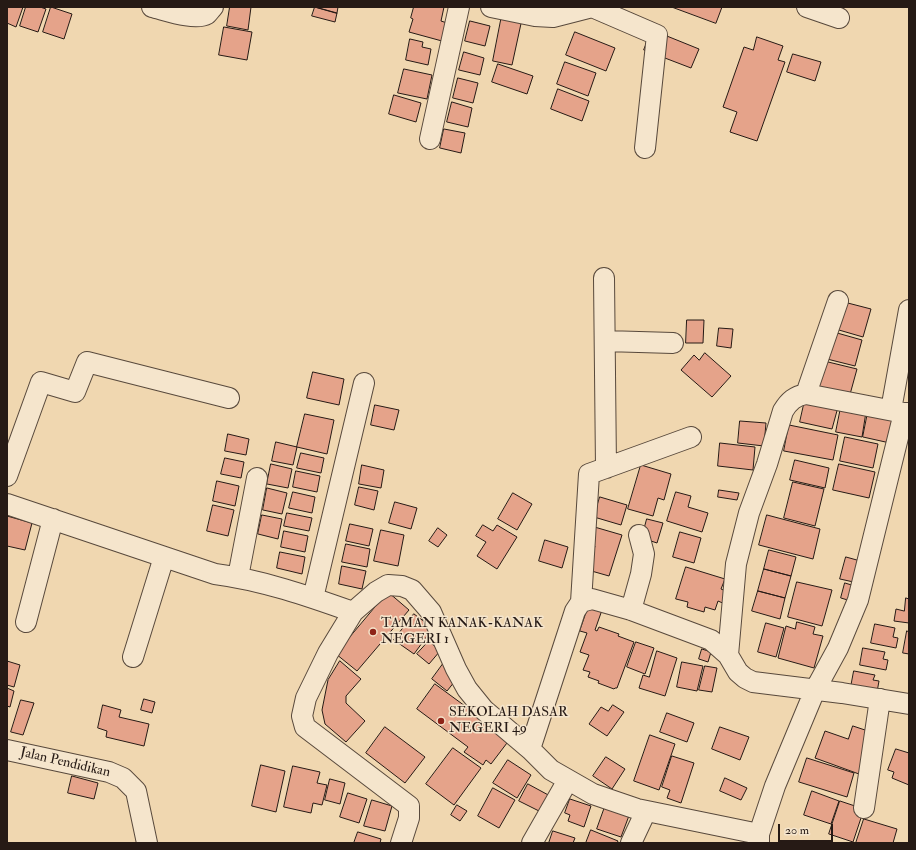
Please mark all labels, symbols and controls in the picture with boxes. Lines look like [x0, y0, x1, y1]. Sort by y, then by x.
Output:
place label: TAMAN KANAK-KANAK NEGERI 1 [381, 616, 543, 648]
marker: TAMAN KANAK-KANAK NEGERI 1 [368, 627, 378, 637]
place label: SEKOLAH DASAR NEGERI 49 [449, 705, 568, 738]
marker: SEKOLAH DASAR NEGERI 49 [436, 716, 446, 726]
street label: Jalan Pendidikan [18, 744, 112, 782]
scale bar [780, 816, 835, 842]
text: 20 m [785, 823, 809, 838]

